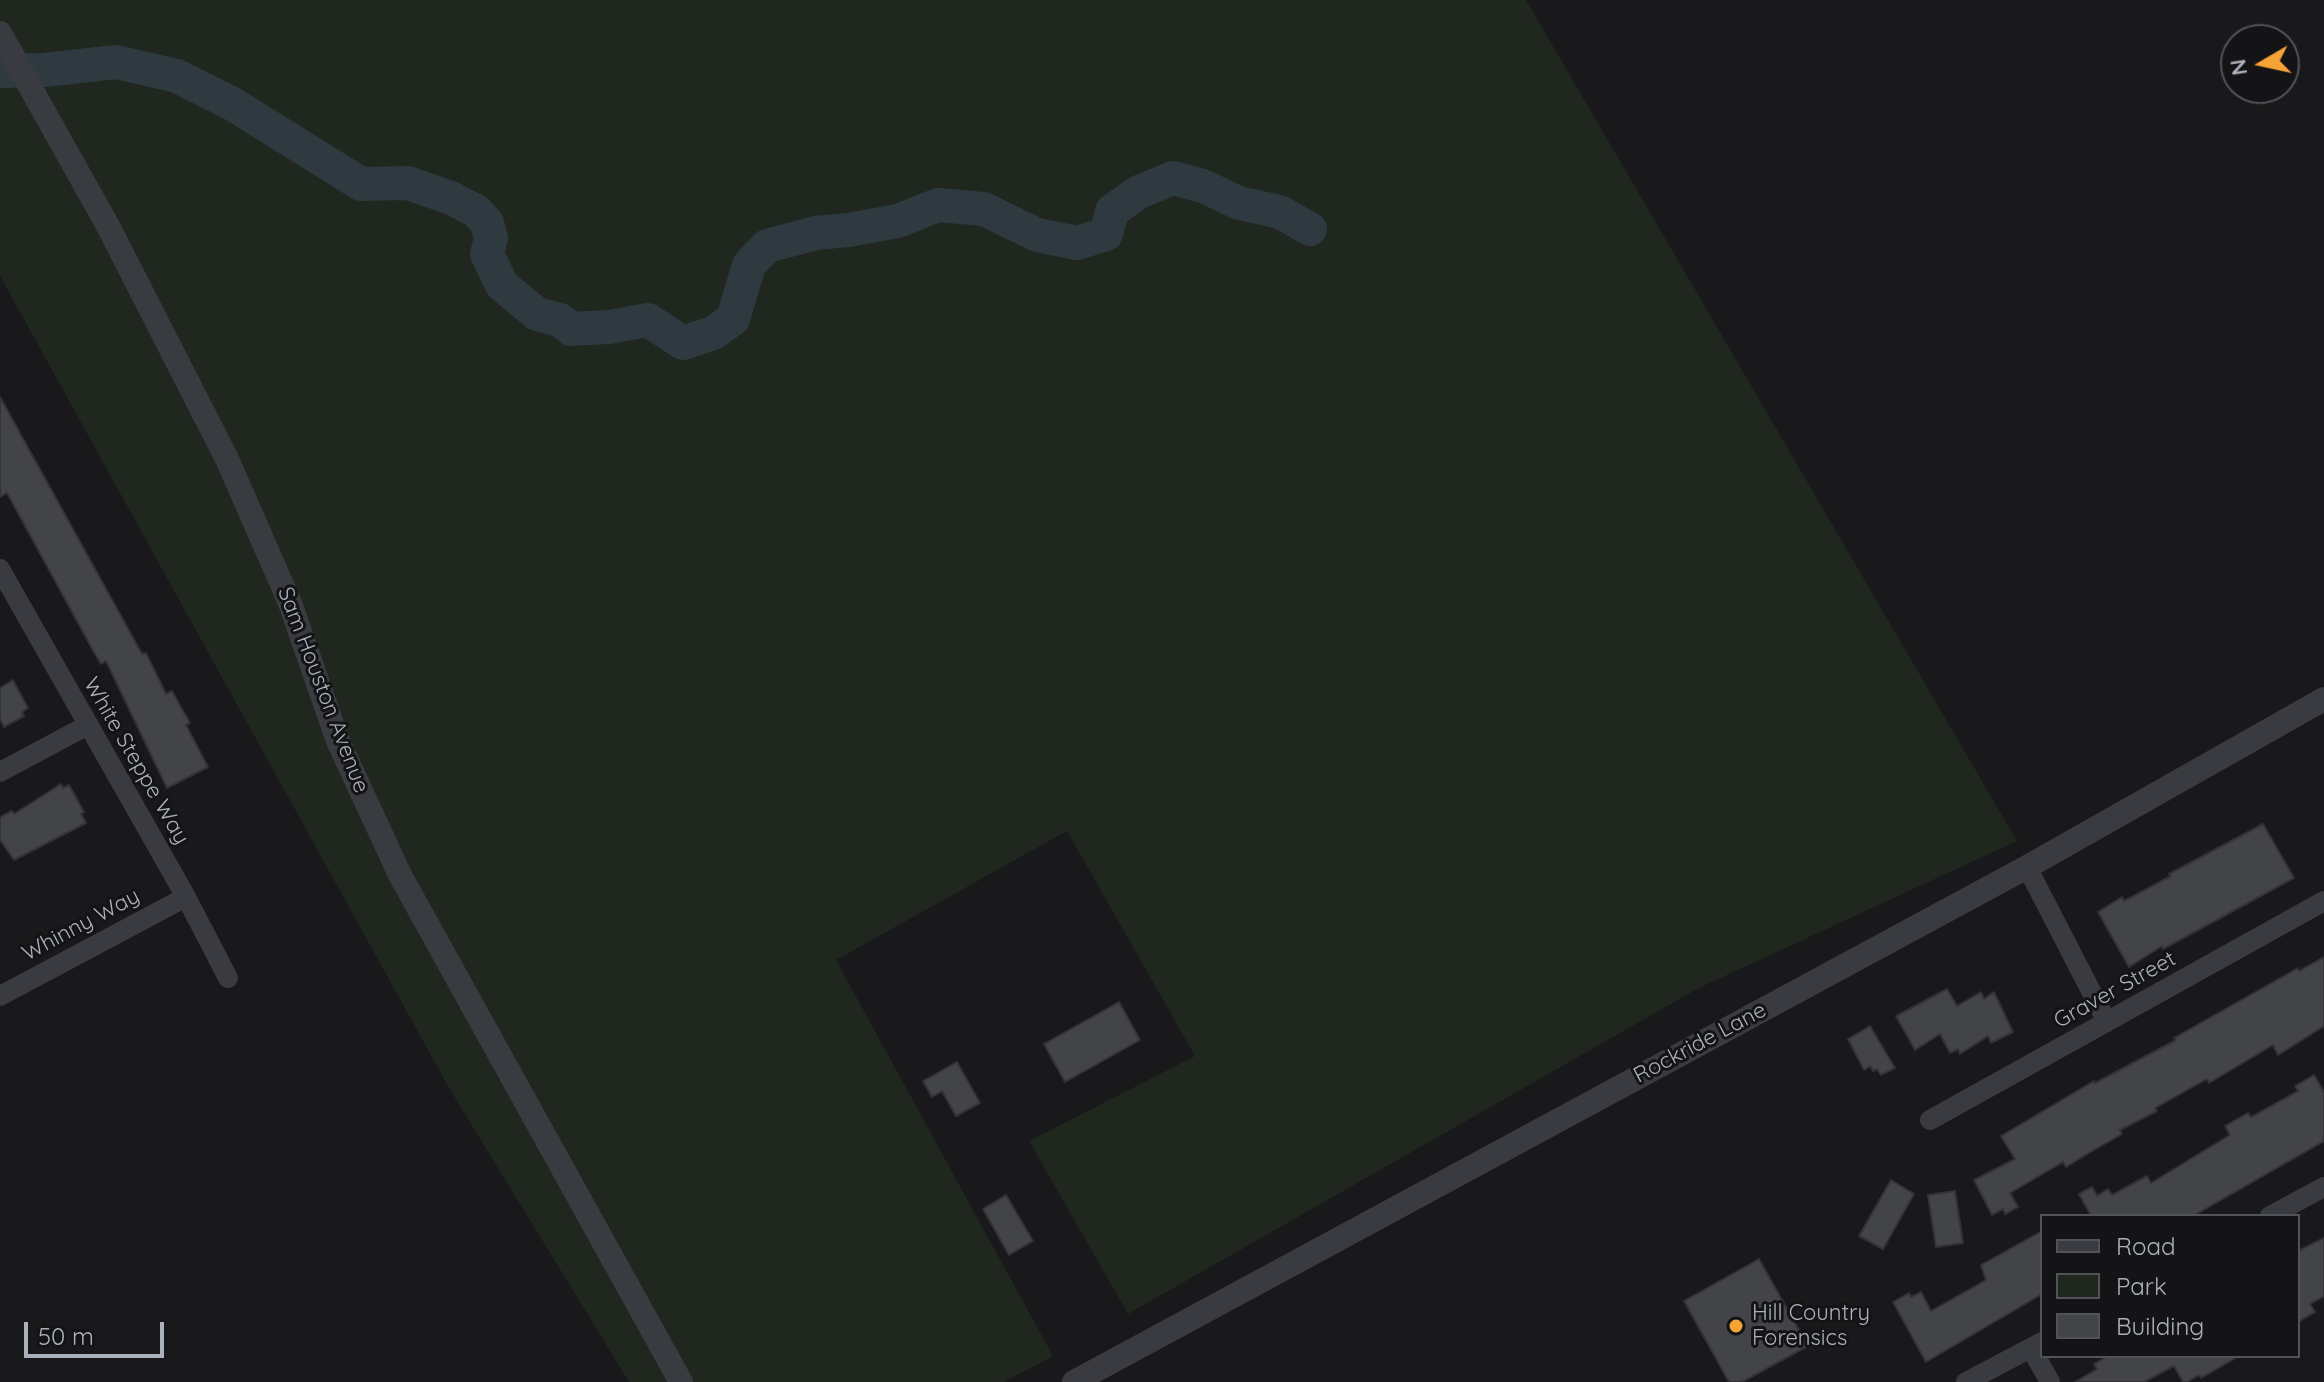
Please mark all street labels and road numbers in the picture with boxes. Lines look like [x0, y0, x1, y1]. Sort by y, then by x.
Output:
street label: Sam Houston Avenue [272, 583, 374, 797]
street label: White Steppe Way [77, 673, 195, 849]
street label: Whinny Way [18, 883, 144, 967]
street label: Graver Street [2050, 946, 2180, 1034]
street label: Rockride Lane [1629, 997, 1771, 1089]

